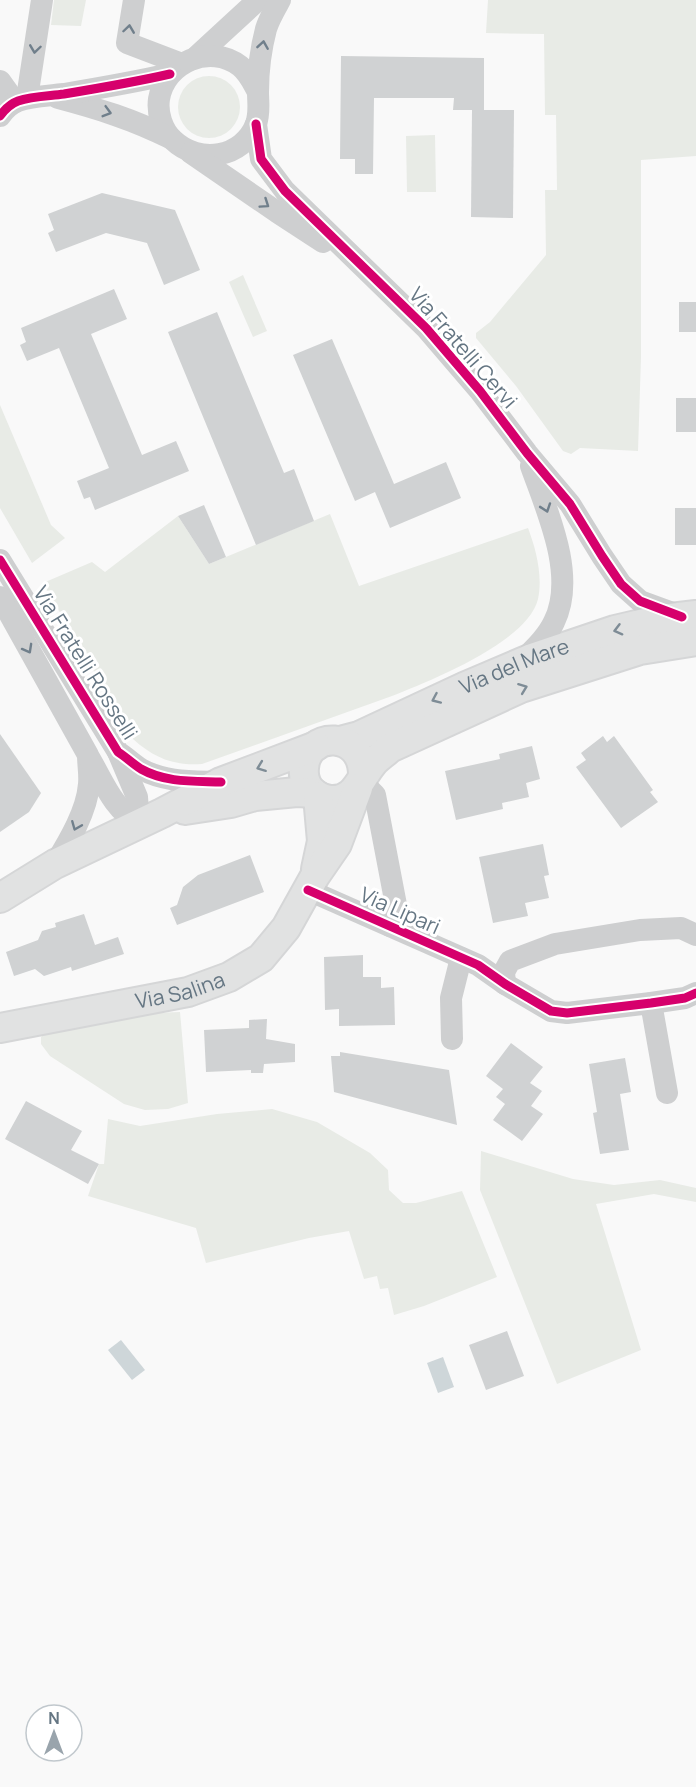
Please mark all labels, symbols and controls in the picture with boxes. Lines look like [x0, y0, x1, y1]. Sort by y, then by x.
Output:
one-way arrow [123, 25, 135, 34]
one-way arrow [257, 40, 269, 49]
one-way arrow [29, 44, 41, 54]
one-way arrow [102, 104, 112, 117]
one-way arrow [258, 197, 269, 208]
street label: Via Fratelli Cervi [403, 281, 524, 414]
one-way arrow [538, 502, 551, 513]
street label: Via Fratelli Rosselli [27, 580, 144, 745]
one-way arrow [613, 622, 623, 635]
street label: Via del Mare [455, 631, 573, 700]
one-way arrow [21, 642, 33, 653]
one-way arrow [516, 683, 527, 695]
one-way arrow [432, 692, 443, 704]
one-way arrow [256, 760, 267, 772]
one-way arrow [71, 820, 83, 831]
street label: Via Lipari [356, 880, 445, 940]
street label: Via Salina [133, 965, 229, 1015]
north arrow [24, 1703, 84, 1763]
text: N [48, 1707, 60, 1729]

